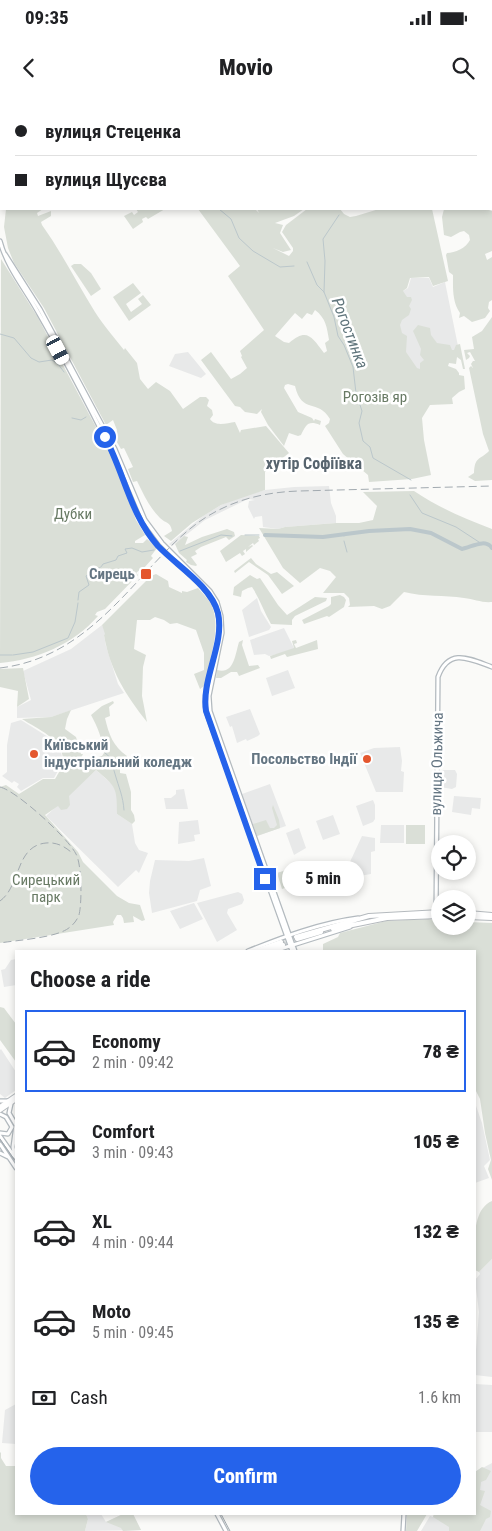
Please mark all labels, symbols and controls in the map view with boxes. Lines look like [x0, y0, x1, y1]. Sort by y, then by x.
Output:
text: 09:35 [25, 6, 69, 29]
icon: back [15, 54, 43, 82]
icon: search [449, 54, 477, 82]
text: Movio [219, 55, 273, 80]
text: вулиця Стеценка [45, 120, 181, 143]
text: вулиця Щусєва [45, 168, 167, 191]
water label: Рогостинка [328, 295, 372, 371]
car [44, 333, 71, 367]
park label: Рогозів яр [343, 388, 407, 406]
route start [94, 426, 116, 448]
district label: хутір Софіївка [266, 454, 363, 473]
park label: Дубки [54, 505, 92, 523]
place label: Сирець [89, 565, 136, 583]
marker: Сирець [139, 567, 153, 581]
street label: вулиця Ольжича [427, 712, 447, 816]
place label: Київський індустріальний коледж [44, 736, 192, 771]
marker: Київський індустріальний коледж [28, 748, 40, 760]
place label: Посольство Індії [251, 750, 358, 768]
marker: Посольство Індії [361, 753, 373, 765]
map controls [431, 835, 476, 935]
button: locate [431, 835, 476, 880]
callout: 5 min [282, 862, 365, 896]
route end [254, 868, 276, 890]
text: 5 min [305, 869, 341, 888]
park label: Сирецький парк [12, 871, 80, 906]
button: layers [431, 890, 476, 935]
text: Choose a ride [30, 967, 151, 992]
icon: car [32, 1029, 77, 1074]
text: Economy [92, 1030, 161, 1053]
text: 78 ₴ [423, 1040, 459, 1063]
text: 2 min · 09:42 [92, 1053, 174, 1072]
icon: car [32, 1119, 77, 1164]
text: Comfort [92, 1120, 155, 1143]
text: 105 ₴ [413, 1130, 459, 1153]
text: 3 min · 09:43 [92, 1143, 174, 1162]
icon: car [32, 1209, 77, 1254]
text: XL [92, 1210, 112, 1233]
text: 132 ₴ [413, 1220, 459, 1243]
text: 4 min · 09:44 [92, 1233, 174, 1252]
icon: car [32, 1299, 77, 1344]
text: Moto [92, 1300, 131, 1323]
text: 135 ₴ [413, 1310, 459, 1333]
text: 5 min · 09:45 [92, 1323, 174, 1342]
icon: cash [30, 1384, 58, 1412]
text: Cash [70, 1386, 108, 1409]
text: 1.6 km [418, 1388, 461, 1407]
button: Confirm [30, 1447, 461, 1505]

